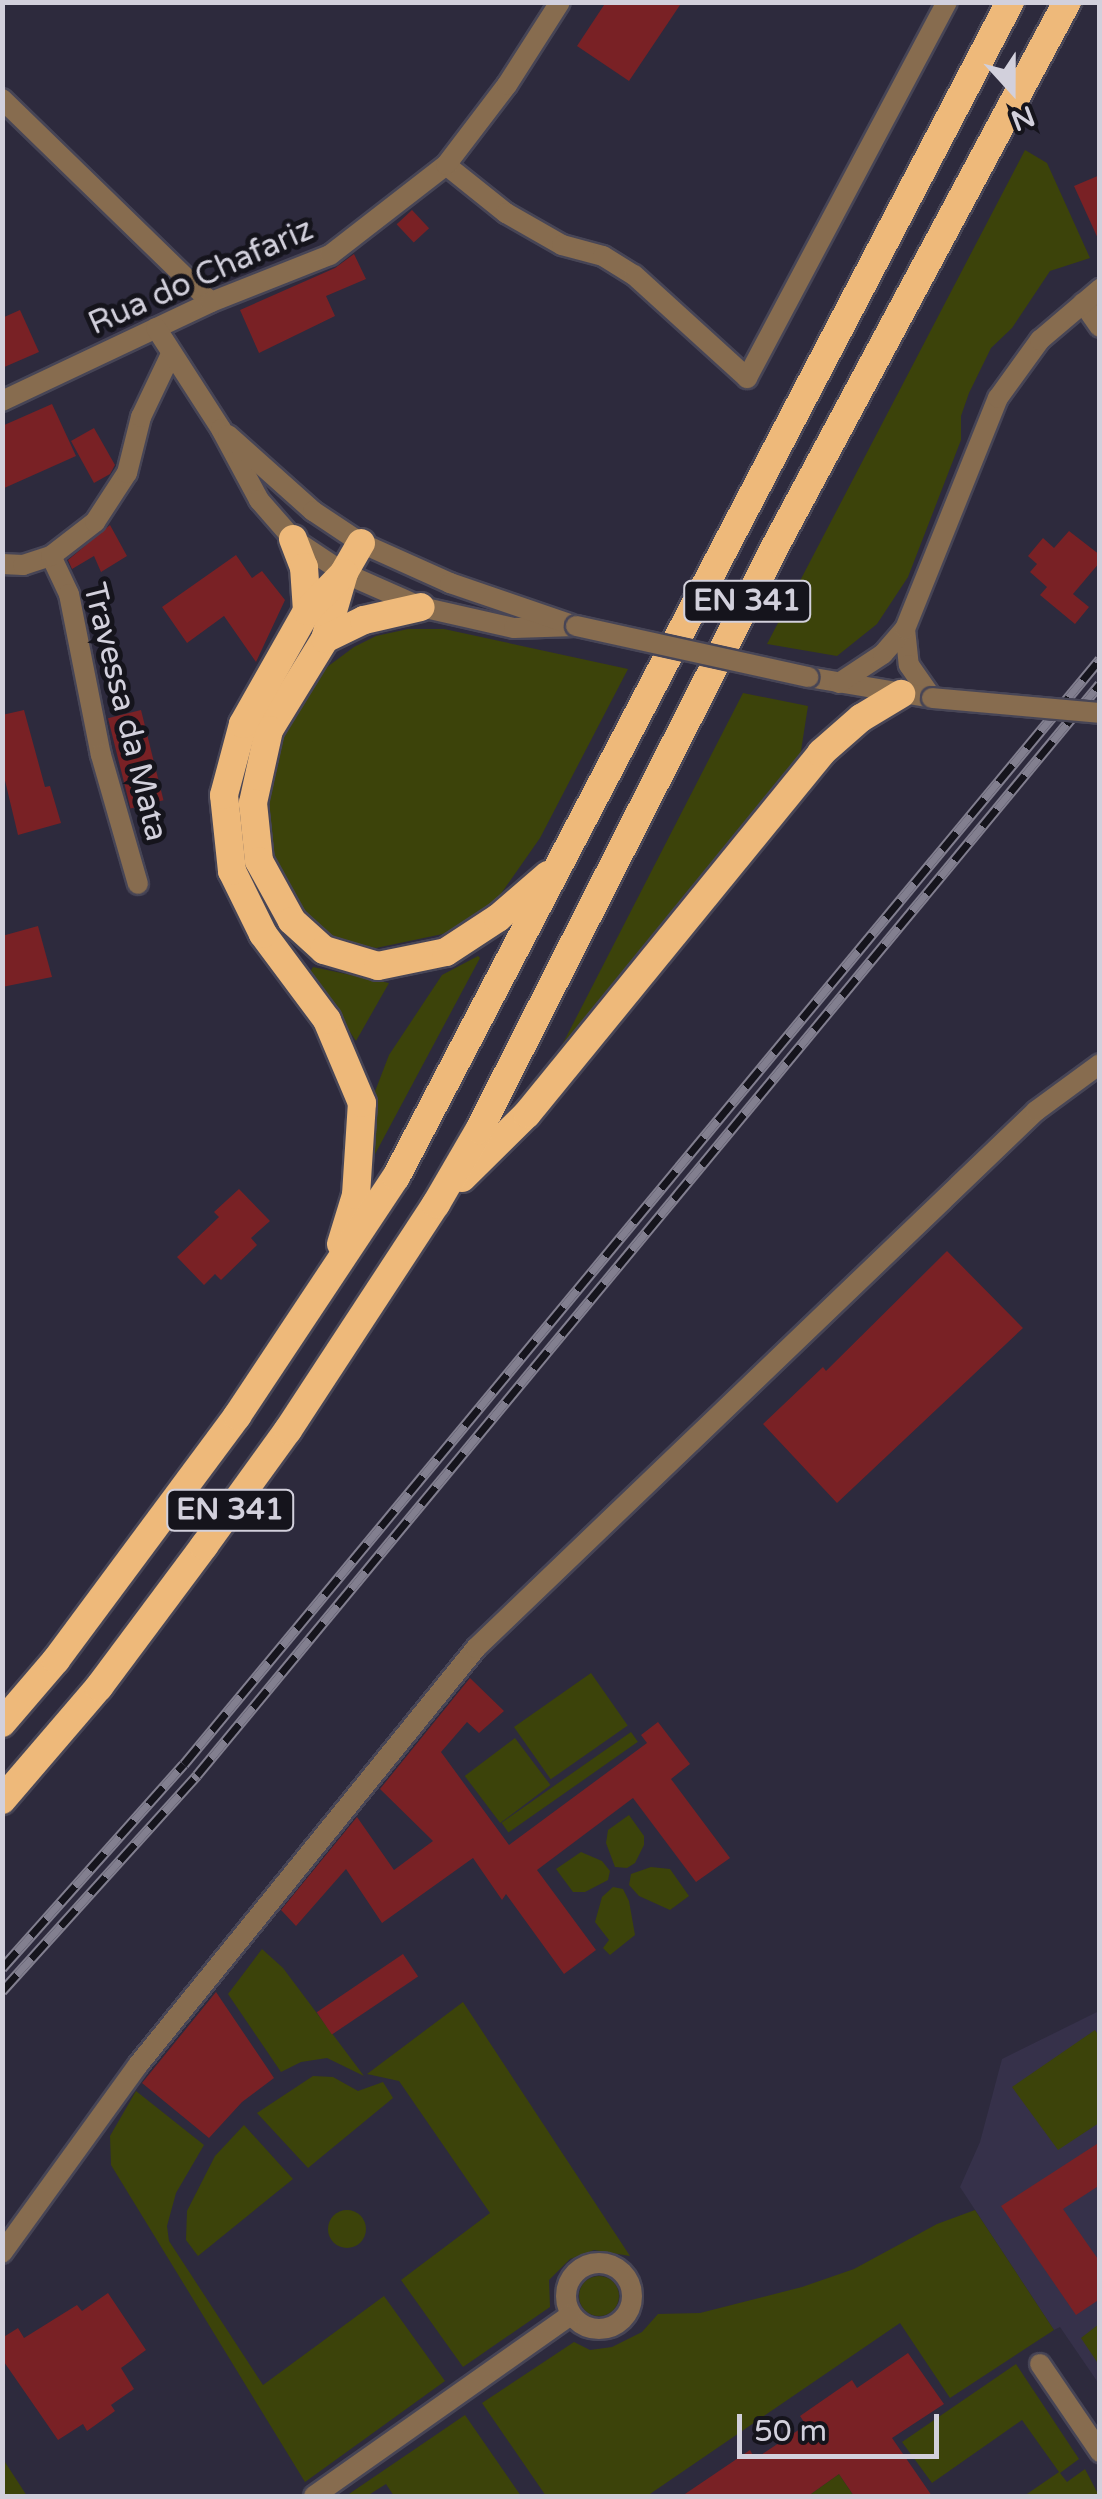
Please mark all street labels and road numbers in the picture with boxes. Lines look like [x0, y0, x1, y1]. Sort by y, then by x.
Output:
street label: Rua do Chafariz [83, 210, 319, 344]
road number: EN 341 [682, 576, 812, 626]
street label: Travessa da Mata [74, 579, 176, 845]
road number: EN 341 [165, 1485, 295, 1535]

